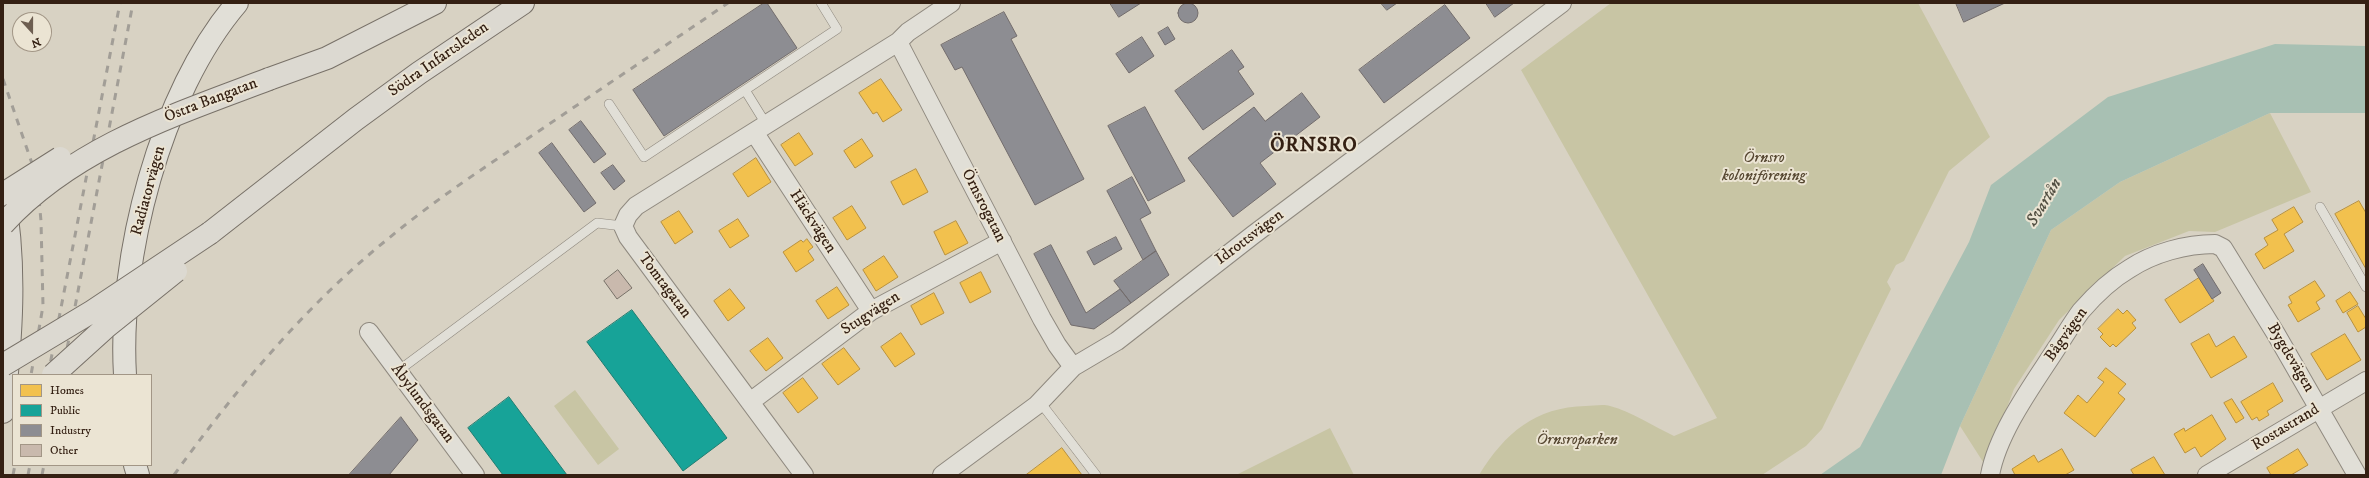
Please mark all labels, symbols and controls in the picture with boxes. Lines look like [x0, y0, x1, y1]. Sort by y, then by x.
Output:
north arrow [12, 12, 52, 52]
street label: Södra Infartsleden [385, 18, 493, 102]
text: N [29, 34, 43, 50]
street label: Östra Bangatan [162, 74, 260, 128]
district label: ÖRNSRO [1270, 135, 1358, 159]
street label: Radiatorvägen [128, 144, 170, 238]
park label: Örnsro koloniförening [1722, 149, 1806, 187]
street label: Örnsrogatan [956, 166, 1010, 246]
water label: Svartån [2023, 175, 2067, 231]
street label: Häckvägen [784, 187, 840, 257]
street label: Idrottsvägen [1212, 206, 1288, 270]
street label: Tomtagatan [633, 250, 695, 322]
street label: Stugvägen [838, 288, 904, 340]
street label: Bågvägen [2041, 304, 2093, 366]
street label: Bygdevägen [2262, 320, 2318, 396]
street label: Åbylundsgatan [386, 361, 458, 447]
legend [12, 374, 152, 466]
text: Homes [50, 383, 84, 398]
street label: Rostastrand [2249, 400, 2323, 456]
text: Public [50, 403, 80, 418]
text: Industry [50, 423, 91, 438]
park label: Örnsroparken [1536, 431, 1618, 451]
text: Other [50, 443, 78, 458]

